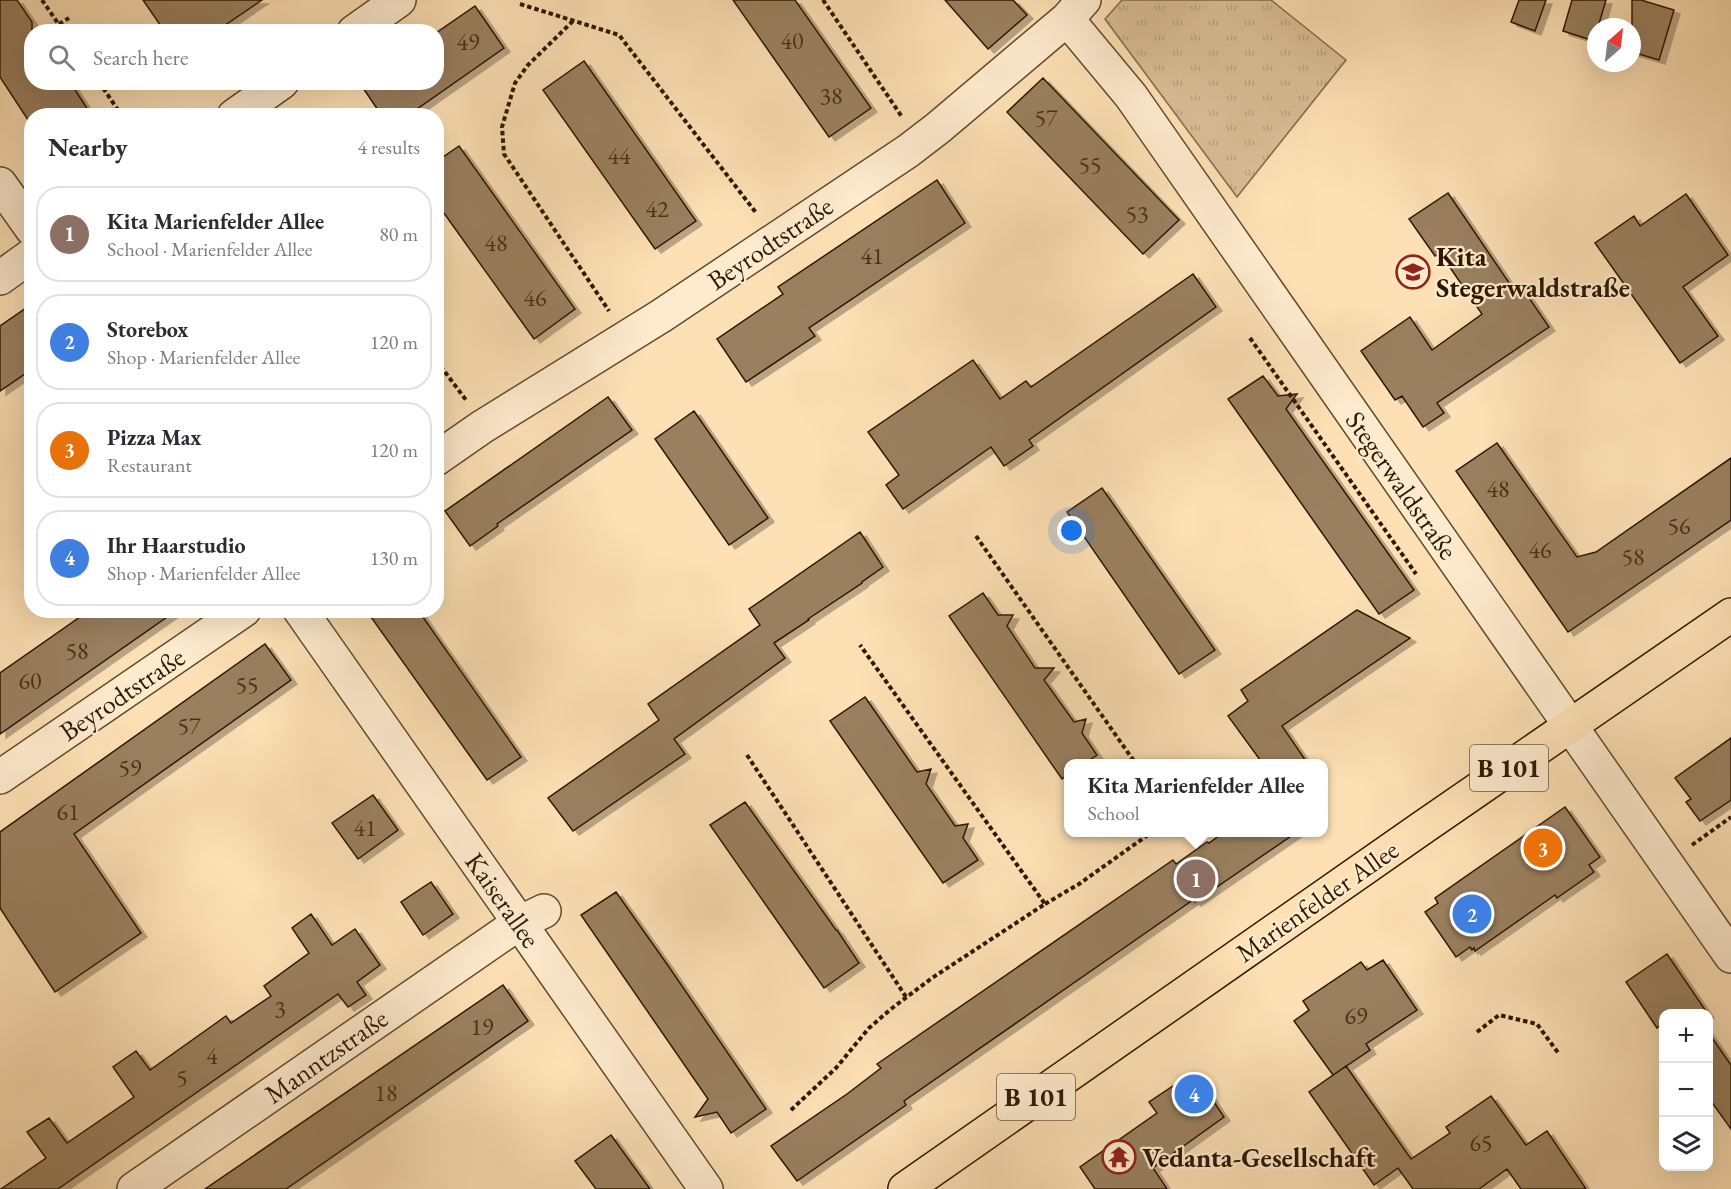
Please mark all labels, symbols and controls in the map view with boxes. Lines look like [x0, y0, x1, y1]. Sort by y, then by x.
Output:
north arrow [1587, 18, 1641, 72]
search box [24, 24, 444, 90]
house number: 40 [780, 25, 804, 56]
house number: 49 [456, 26, 480, 57]
icon: search [45, 41, 78, 74]
text: Search here [93, 43, 188, 72]
house number: 38 [819, 80, 843, 111]
house number: 57 [1034, 102, 1058, 133]
text: Nearby [48, 130, 128, 164]
text: 4 results [357, 134, 420, 160]
house number: 44 [607, 140, 631, 171]
house number: 55 [1078, 149, 1102, 180]
street label: Beyrodtstraße [701, 188, 839, 298]
house number: 42 [645, 193, 669, 224]
house number: 53 [1125, 198, 1149, 229]
text: Kita Marienfelder Allee [107, 207, 324, 236]
text: 1 [64, 221, 75, 247]
text: 80 m [379, 221, 418, 247]
house number: 48 [484, 227, 508, 258]
text: School · Marienfelder Allee [107, 236, 312, 262]
place label: Kita Stegerwaldstraße [1436, 239, 1630, 305]
house number: 41 [860, 240, 884, 271]
school or university icon: Kita Stegerwaldstraße [1395, 254, 1431, 290]
house number: 46 [523, 282, 547, 313]
text: Storebox [107, 315, 188, 344]
text: 2 [64, 329, 75, 355]
text: 120 m [370, 329, 418, 355]
text: Shop · Marienfelder Allee [107, 344, 300, 370]
street label: Stegerwaldstraße [1338, 404, 1466, 566]
text: Pizza Max [107, 423, 201, 452]
text: 3 [64, 437, 75, 463]
text: 120 m [370, 437, 418, 463]
text: Restaurant [107, 452, 192, 478]
house number: 48 [1486, 473, 1510, 504]
house number: 56 [1667, 510, 1691, 541]
your location [1057, 516, 1086, 545]
text: Ihr Haarstudio [107, 531, 246, 560]
house number: 46 [1528, 534, 1552, 565]
house number: 58 [1621, 541, 1645, 572]
text: 4 [64, 545, 75, 571]
text: 130 m [370, 545, 418, 571]
text: Shop · Marienfelder Allee [107, 560, 300, 586]
house number: 58 [65, 635, 89, 666]
street label: Beyrodtstraße [53, 639, 191, 749]
house number: 60 [18, 665, 42, 696]
house number: 55 [235, 669, 259, 700]
house number: 57 [177, 710, 201, 741]
road number: B 101 [1470, 745, 1548, 791]
house number: 59 [118, 752, 142, 783]
popup [1064, 759, 1328, 837]
text: Kita Marienfelder Allee [1087, 771, 1305, 800]
house number: 61 [56, 796, 80, 827]
text: School [1087, 800, 1140, 826]
house number: 41 [353, 812, 377, 843]
pin: 3 [1524, 826, 1562, 870]
street label: Marienfelder Allee [1229, 832, 1405, 970]
street label: Kaiserallee [458, 845, 548, 955]
pin: 1 [1176, 856, 1216, 902]
pin: 2 [1452, 892, 1492, 936]
house number: 3 [274, 993, 286, 1024]
house number: 69 [1344, 1000, 1368, 1031]
street label: Manntzstraße [257, 1001, 395, 1111]
map controls [1659, 1009, 1713, 1171]
button: + [1659, 1009, 1713, 1063]
house number: 19 [470, 1011, 494, 1042]
house number: 4 [206, 1040, 218, 1071]
house number: 5 [176, 1062, 188, 1093]
button: − [1659, 1063, 1713, 1117]
pin: 4 [1174, 1072, 1214, 1116]
road number: B 101 [997, 1074, 1075, 1120]
house number: 18 [374, 1077, 398, 1108]
button: layers [1659, 1117, 1713, 1171]
house number: 65 [1469, 1127, 1493, 1158]
temple icon: Vedanta-Gesellschaft [1101, 1139, 1137, 1175]
place label: Vedanta-Gesellschaft [1142, 1140, 1376, 1175]

